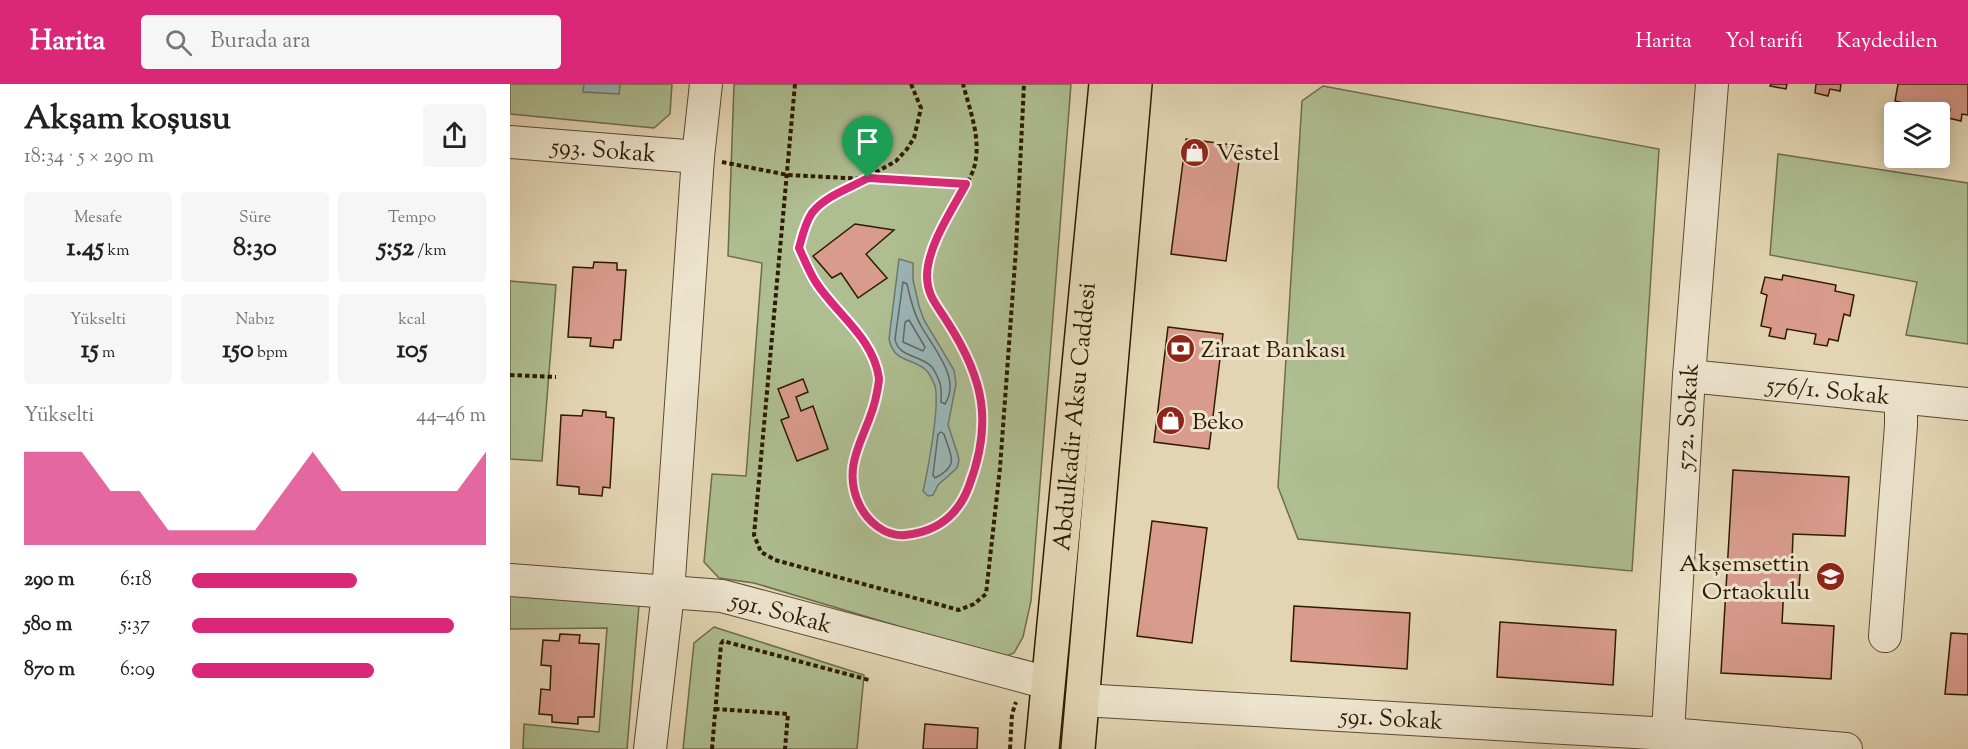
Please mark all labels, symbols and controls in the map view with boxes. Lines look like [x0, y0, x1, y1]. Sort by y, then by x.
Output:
search box [141, 15, 561, 69]
text: Harita [30, 22, 105, 62]
icon: search [162, 26, 195, 59]
text: Burada ara [210, 26, 311, 58]
text: Harita [1635, 27, 1692, 57]
text: Yol tarifi [1725, 27, 1803, 57]
text: Kaydedilen [1836, 27, 1938, 57]
text: Akşam koşusu [24, 96, 231, 144]
map controls [1884, 102, 1950, 168]
button: layers [1884, 102, 1950, 168]
button: share [423, 104, 486, 167]
pin [842, 116, 893, 178]
icon: arrive [851, 125, 884, 158]
street label: 593. Sokak [548, 130, 657, 173]
shop icon: Vestel [1179, 136, 1211, 168]
place label: Vestel [1216, 137, 1280, 171]
text: 18:34 · 5 × 290 m [24, 143, 154, 172]
text: Mesafe [74, 207, 122, 230]
text: Süre [239, 207, 271, 230]
text: Tempo [388, 207, 436, 230]
text: 1.45 [67, 230, 104, 267]
text: 8:30 [233, 230, 277, 267]
text: 5:52 [377, 230, 414, 267]
text: km [104, 240, 129, 263]
text: /km [414, 240, 447, 263]
street label: Abdulkadir Aksu Caddesi [1046, 281, 1106, 553]
text: Yükselti [70, 309, 126, 332]
text: Nabız [235, 309, 275, 332]
text: kcal [398, 309, 426, 332]
text: 15 [81, 332, 99, 369]
text: 150 [222, 332, 254, 369]
text: 105 [396, 332, 428, 369]
bank icon: Ziraat Bankası [1164, 333, 1196, 365]
place label: Ziraat Bankası [1201, 334, 1346, 368]
text: m [99, 342, 115, 365]
text: bpm [254, 342, 288, 365]
street label: 572. Sokak [1668, 362, 1709, 473]
street label: 576/1. Sokak [1763, 369, 1891, 415]
text: Yükselti [24, 402, 94, 431]
text: 44–46 m [416, 402, 486, 431]
shop icon: Beko [1155, 405, 1187, 437]
place label: Beko [1192, 406, 1244, 440]
place label: Akşemsettin Ortaokulu [1679, 548, 1810, 610]
school or university icon: Akşemsettin Ortaokulu [1815, 561, 1847, 593]
text: 290 m [24, 566, 74, 595]
text: 6:18 [120, 566, 152, 595]
street label: 591. Sokak [724, 583, 835, 644]
text: 580 m [24, 611, 72, 640]
text: 5:37 [120, 611, 150, 640]
text: 870 m [24, 656, 75, 685]
text: 6:09 [120, 656, 155, 685]
street label: 591. Sokak [1337, 700, 1444, 740]

